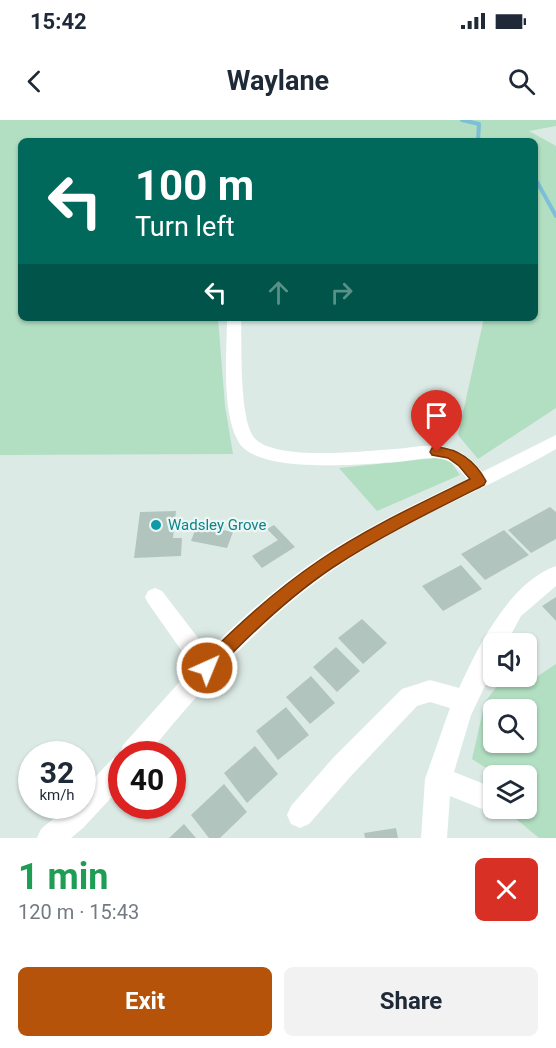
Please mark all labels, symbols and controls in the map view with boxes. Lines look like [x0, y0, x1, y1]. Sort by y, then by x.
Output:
text: 15:42 [30, 9, 87, 34]
icon: back [18, 65, 51, 98]
text: Waylane [227, 65, 329, 97]
icon: search [505, 65, 538, 98]
text: 100 m [135, 161, 254, 210]
icon: left [36, 162, 114, 240]
text: Turn left [135, 211, 235, 243]
icon: left [199, 276, 232, 309]
icon: ahead [262, 276, 295, 309]
icon: right [325, 276, 358, 309]
pin [411, 390, 462, 452]
icon: arrive [420, 399, 453, 432]
place label: Wadsley Grove [168, 516, 267, 534]
marker: Wadsley Grove [149, 518, 163, 532]
map controls [483, 633, 537, 819]
button: sound [483, 633, 537, 687]
position arrow [175, 636, 239, 700]
button: search [483, 699, 537, 753]
speed limit sign: 40 [108, 741, 186, 819]
text: 32 [40, 755, 74, 790]
button: layers [483, 765, 537, 819]
text: km/h [39, 786, 75, 804]
text: 1 min [18, 856, 109, 898]
button: close [475, 858, 538, 921]
text: 120 m · 15:43 [18, 900, 139, 924]
button: Exit [18, 967, 272, 1036]
button: Share [284, 967, 538, 1036]

